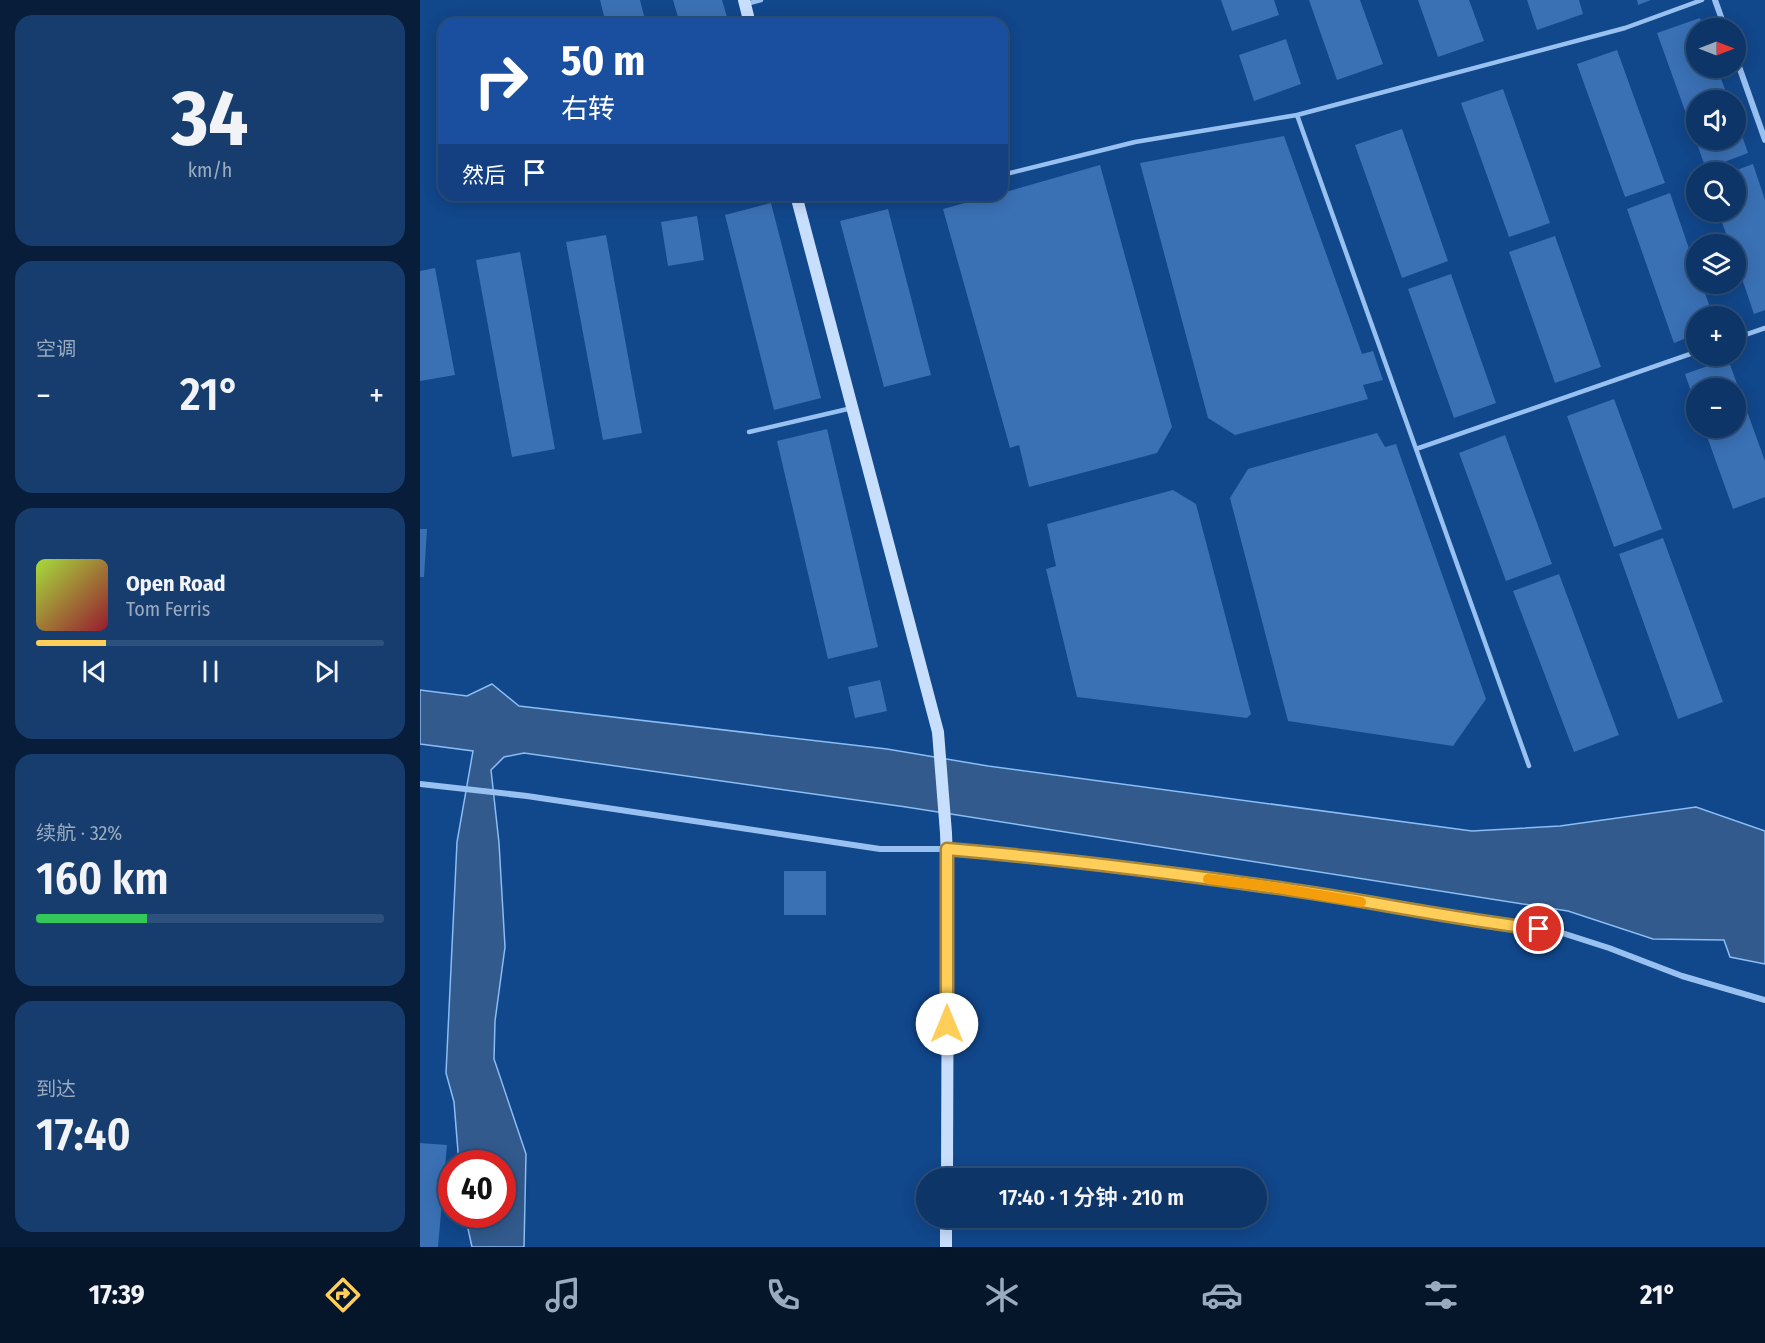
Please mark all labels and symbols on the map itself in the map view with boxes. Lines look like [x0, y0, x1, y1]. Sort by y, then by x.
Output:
north arrow [1686, 18, 1746, 78]
pin [1513, 903, 1564, 954]
position arrow [915, 992, 979, 1056]
speed limit sign: 40 [438, 1150, 516, 1228]

